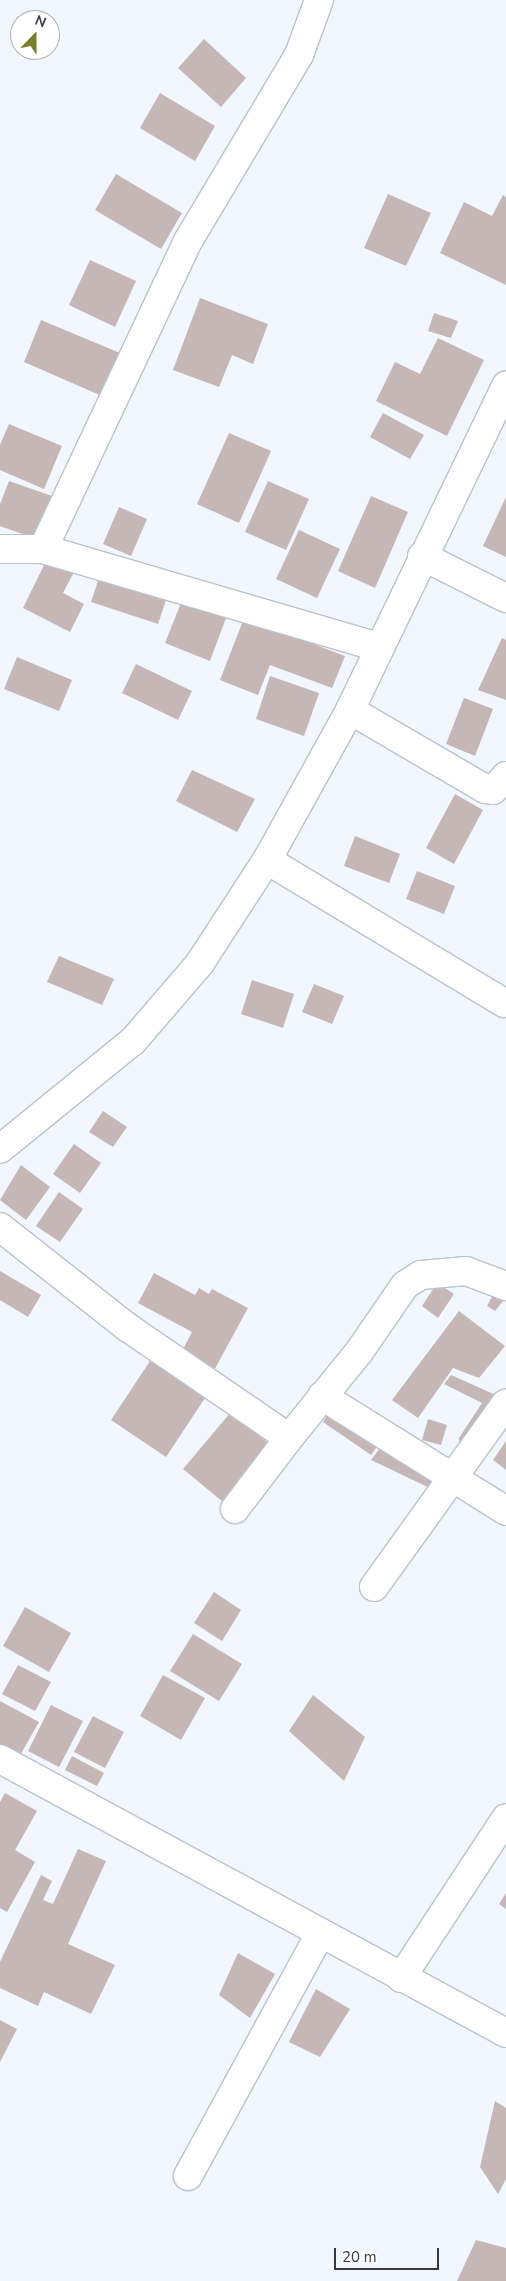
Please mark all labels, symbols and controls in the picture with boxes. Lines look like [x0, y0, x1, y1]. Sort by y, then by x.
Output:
north arrow [10, 10, 60, 60]
text: N [32, 11, 49, 32]
scale bar [336, 2238, 441, 2270]
text: 20 m [342, 2247, 377, 2267]

